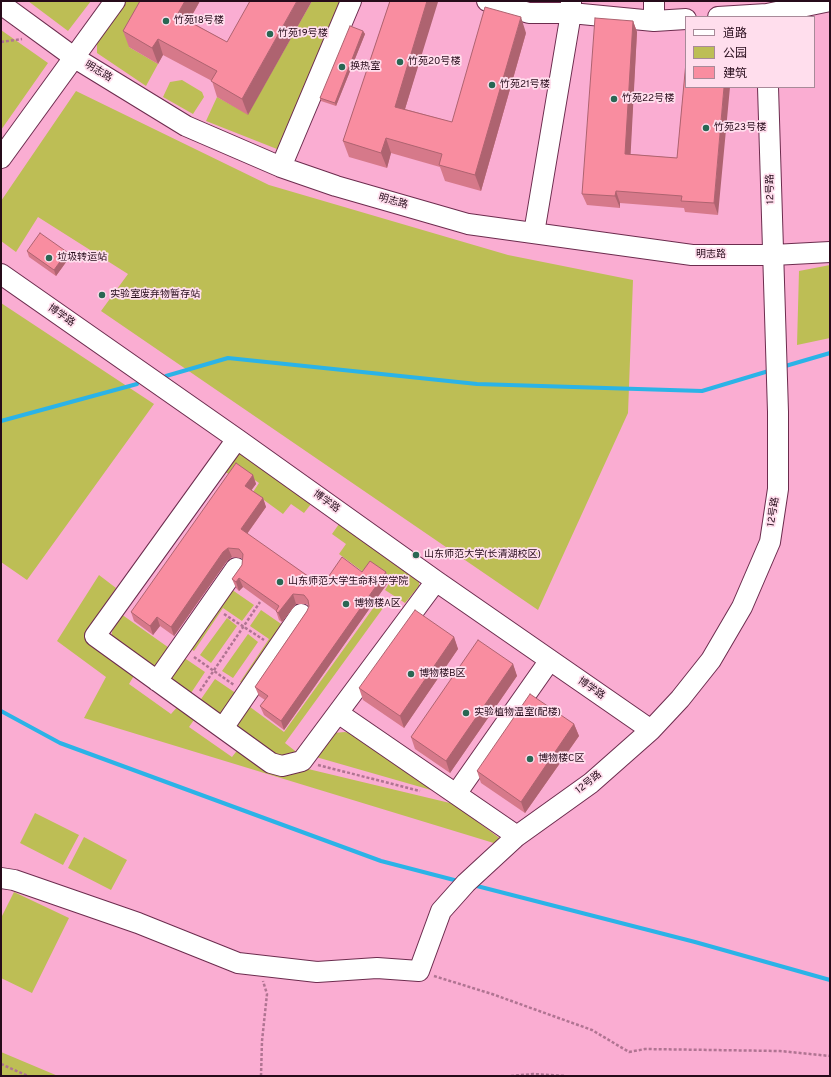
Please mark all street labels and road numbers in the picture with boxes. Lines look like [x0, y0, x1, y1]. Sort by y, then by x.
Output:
street label: 明志路 [82, 59, 114, 85]
street label: 12号路 [765, 174, 777, 204]
street label: 明志路 [377, 192, 409, 212]
street label: 明志路 [696, 249, 726, 261]
street label: 博学路 [45, 302, 77, 330]
street label: 博学路 [310, 488, 342, 516]
street label: 12号路 [766, 496, 782, 528]
street label: 博学路 [575, 675, 607, 703]
street label: 12号路 [574, 769, 604, 797]

